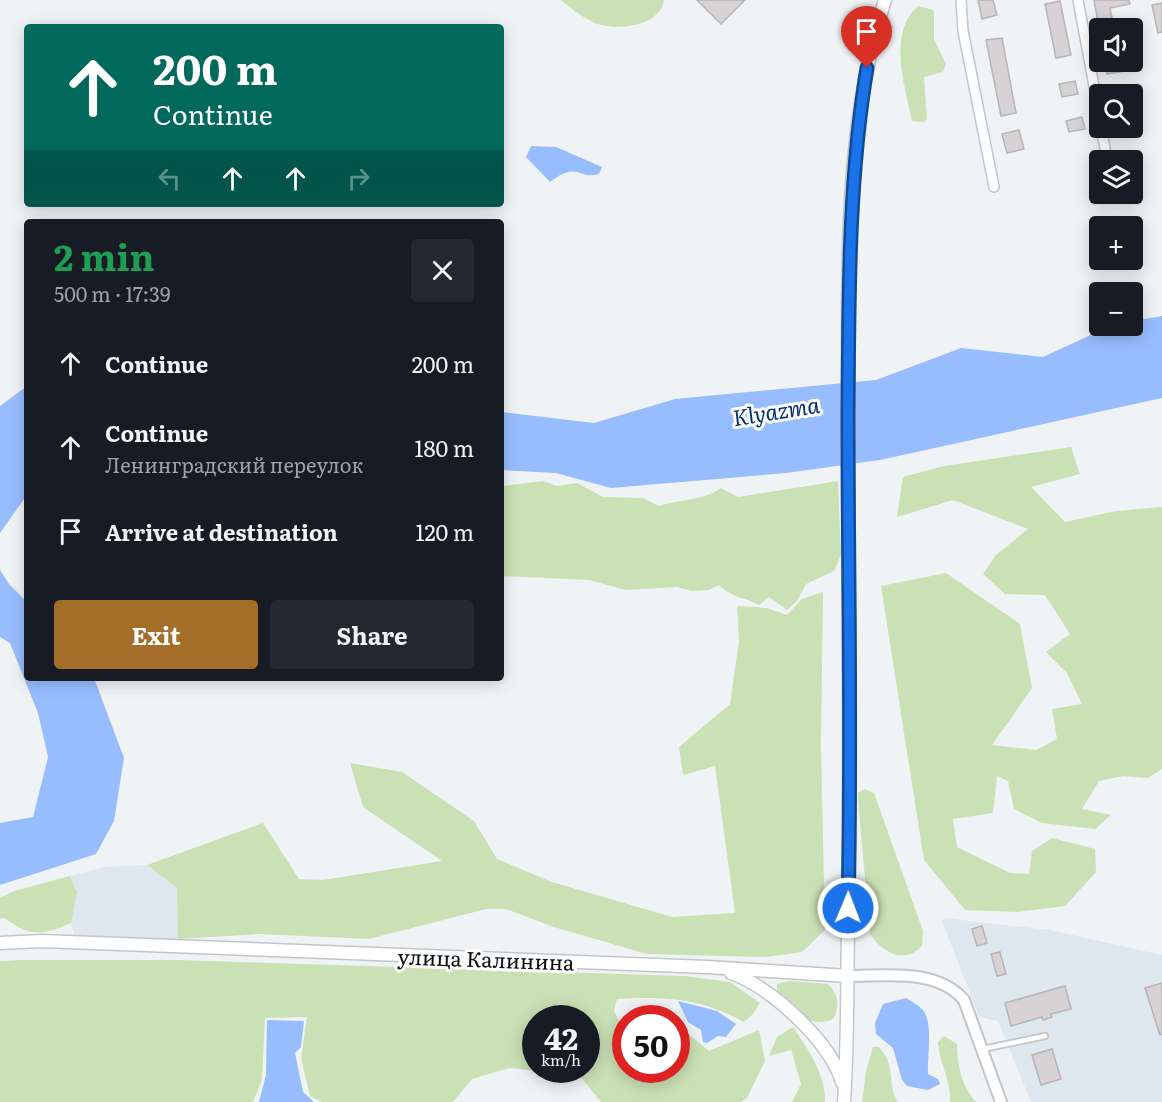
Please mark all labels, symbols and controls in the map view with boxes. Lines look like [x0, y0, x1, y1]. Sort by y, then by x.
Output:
pin [841, 6, 892, 68]
icon: arrive [850, 15, 883, 48]
map controls [1089, 18, 1143, 336]
button: sound [1089, 18, 1143, 72]
text: 200 m [153, 36, 278, 98]
icon: ahead [54, 48, 132, 126]
button: search [1089, 84, 1143, 138]
text: Continue [153, 93, 273, 133]
button: layers [1089, 150, 1143, 204]
icon: left [153, 162, 186, 195]
icon: ahead [216, 162, 249, 195]
icon: ahead [279, 162, 312, 195]
icon: right [342, 162, 375, 195]
button: + [1089, 216, 1143, 270]
text: 2 min [54, 229, 155, 282]
button: close [411, 239, 474, 302]
text: 500 m · 17:39 [54, 278, 170, 308]
button: − [1089, 282, 1143, 336]
icon: ahead [54, 347, 87, 380]
text: Continue [105, 347, 208, 380]
text: 200 m [412, 347, 474, 380]
water label: Klyazma [730, 387, 822, 433]
text: Continue [105, 416, 208, 449]
icon: ahead [54, 431, 87, 464]
text: 180 m [414, 431, 474, 464]
text: Ленинградский переулок [105, 449, 363, 479]
icon: arrive [54, 515, 87, 548]
text: Arrive at destination [105, 515, 338, 548]
text: 120 m [415, 515, 474, 548]
button: Exit [54, 600, 258, 669]
button: Share [270, 600, 474, 669]
position arrow [816, 876, 880, 940]
street label: улица Калинина [397, 939, 576, 977]
speed limit sign: 50 [612, 1005, 690, 1083]
text: 42 [544, 1015, 578, 1059]
text: km/h [541, 1048, 581, 1071]

